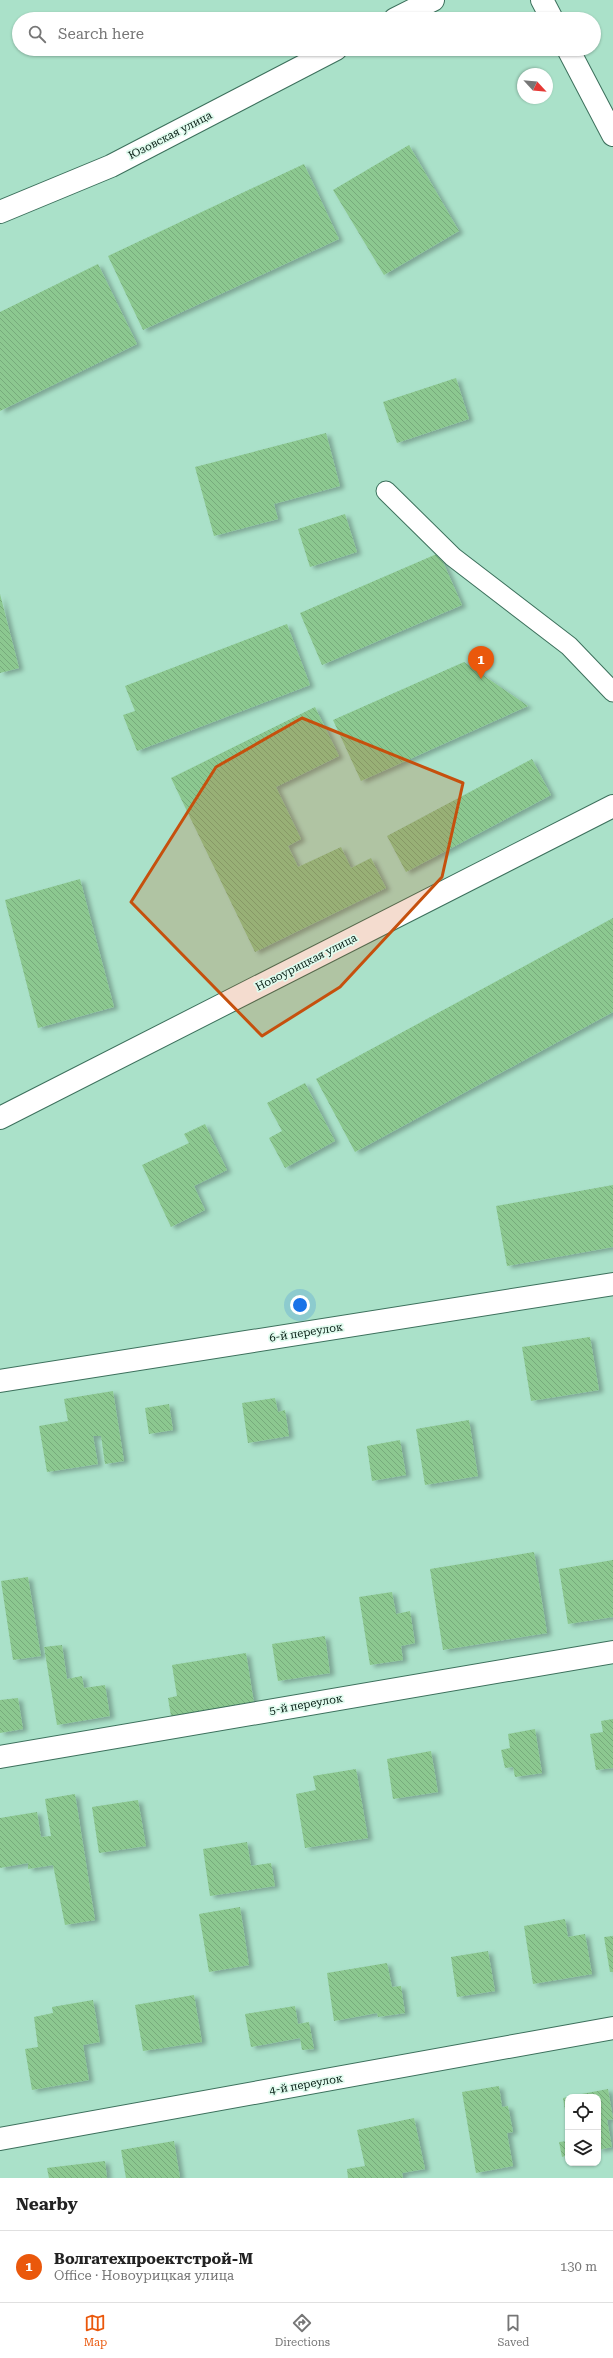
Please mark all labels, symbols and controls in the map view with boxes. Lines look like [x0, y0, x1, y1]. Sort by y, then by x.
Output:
search box [12, 12, 601, 56]
icon: search [26, 23, 48, 45]
text: Search here [58, 25, 144, 43]
north arrow [517, 68, 553, 104]
street label: Юзовская улица [126, 109, 214, 162]
pin: 1 [468, 646, 494, 679]
street label: Новоурицкая улица [253, 931, 359, 994]
your location [290, 1295, 310, 1315]
street label: 6-й переулок [268, 1320, 344, 1345]
street label: 5-й переулок [268, 1692, 344, 1717]
street label: 4-й переулок [268, 2072, 344, 2097]
map controls [565, 2094, 601, 2166]
button: locate [565, 2094, 601, 2130]
button: layers [565, 2130, 601, 2166]
text: Nearby [16, 2194, 78, 2214]
text: Волгатехпроектстрой-М [54, 2250, 253, 2268]
text: 1 [25, 2259, 33, 2274]
text: 130 m [560, 2259, 597, 2274]
text: Office · Новоурицкая улица [54, 2268, 234, 2283]
tab: Map [84, 2312, 107, 2349]
tab: Directions [275, 2312, 330, 2349]
tab: Saved [497, 2312, 529, 2349]

